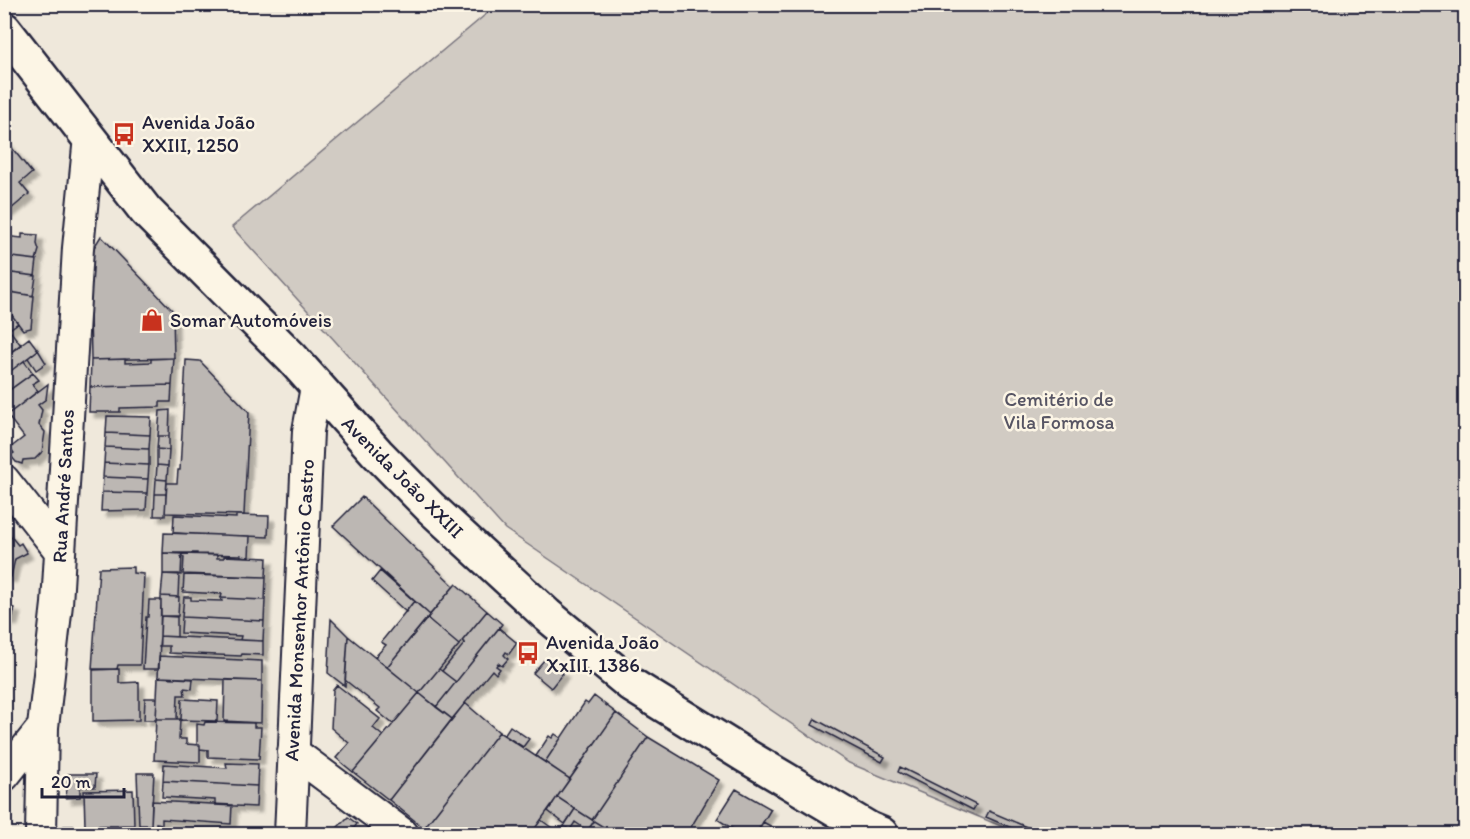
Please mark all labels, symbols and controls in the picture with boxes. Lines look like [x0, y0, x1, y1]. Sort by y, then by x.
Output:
place label: Avenida João XXIII, 1250 [142, 110, 255, 157]
bus stop icon: Avenida João XXIII, 1250 [111, 121, 137, 147]
shop icon: Somar Automóveis [139, 307, 165, 333]
place label: Somar Automóveis [170, 308, 332, 332]
park label: Cemitério de Vila Formosa [1004, 387, 1115, 434]
street label: Rua André Santos [47, 409, 79, 563]
street label: Avenida João XXIII [337, 411, 469, 543]
street label: Avenida Monsenhor Antônio Castro [279, 458, 319, 762]
place label: Avenida João XxIII, 1386 [546, 630, 659, 677]
bus stop icon: Avenida João XxIII, 1386 [515, 640, 541, 666]
scale bar [42, 761, 124, 799]
text: 20 m [51, 771, 91, 793]

